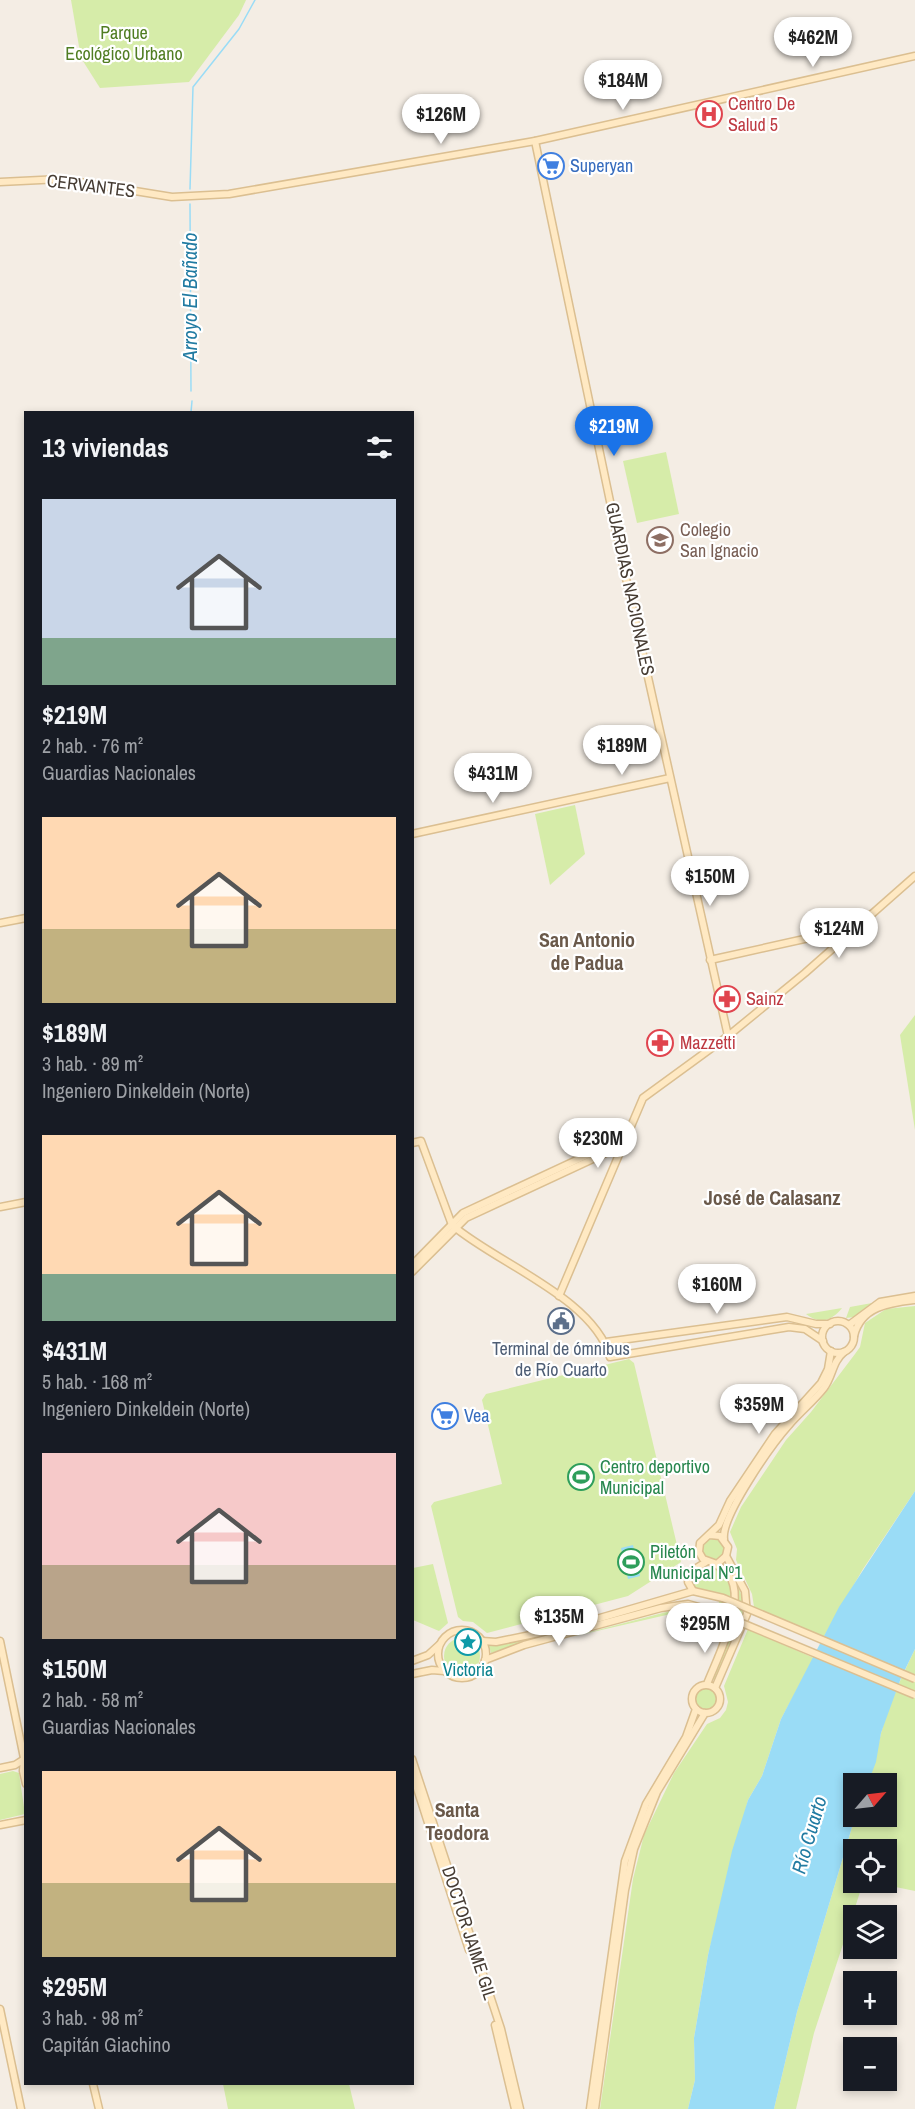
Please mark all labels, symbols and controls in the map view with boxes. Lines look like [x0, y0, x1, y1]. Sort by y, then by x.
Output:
pin: $462M [771, 17, 855, 68]
park label: Parque Ecológico Urbano [65, 20, 183, 66]
text: $462M [788, 23, 838, 50]
pin: $184M [581, 60, 665, 111]
text: $184M [598, 66, 648, 93]
place label: Centro De Salud 5 [728, 91, 795, 137]
pin: $126M [399, 94, 483, 145]
hospital icon: Centro De Salud 5 [694, 99, 724, 129]
text: $126M [416, 100, 466, 127]
supermarket icon: Superyan [536, 151, 566, 181]
place label: Superyan [570, 153, 633, 178]
street label: CERVANTES [45, 168, 137, 203]
water label: Arroyo El Bañado [176, 233, 203, 362]
pin: $219M [572, 406, 656, 457]
text: $219M [589, 412, 639, 439]
text: 13 viviendas [42, 430, 169, 465]
icon: filters [363, 431, 396, 464]
street label: GUARDIAS NACIONALES [600, 500, 661, 678]
place label: Colegio San Ignacio [680, 517, 759, 563]
school or university icon: Colegio San Ignacio [645, 525, 675, 555]
icon: home [165, 538, 273, 646]
text: $219M [42, 697, 107, 732]
pin: $189M [580, 725, 664, 776]
text: $189M [597, 731, 647, 758]
text: 2 hab. · 76 m² [42, 732, 143, 759]
pin: $431M [451, 753, 535, 804]
text: Guardias Nacionales [42, 759, 196, 786]
text: $431M [468, 759, 518, 786]
icon: home [165, 856, 273, 964]
pin: $150M [668, 856, 752, 907]
text: $150M [685, 862, 735, 889]
pin: $124M [797, 908, 881, 959]
text: $124M [814, 914, 864, 941]
district label: San Antonio de Padua [539, 926, 635, 976]
pharmacy icon: Sainz [712, 984, 742, 1014]
place label: Sainz [746, 986, 784, 1011]
text: $189M [42, 1015, 107, 1050]
pharmacy icon: Mazzetti [645, 1028, 675, 1058]
place label: Mazzetti [680, 1030, 736, 1055]
text: 3 hab. · 89 m² [42, 1050, 143, 1077]
text: Ingeniero Dinkeldein (Norte) [42, 1077, 250, 1104]
pin: $230M [556, 1118, 640, 1169]
text: $230M [573, 1124, 623, 1151]
icon: home [165, 1174, 273, 1282]
district label: José de Calasanz [704, 1184, 840, 1211]
pin: $160M [675, 1264, 759, 1315]
text: $160M [692, 1270, 742, 1297]
public building icon: Terminal de ómnibus de Río Cuarto [546, 1306, 576, 1336]
text: $431M [42, 1333, 107, 1368]
place label: Terminal de ómnibus de Río Cuarto [492, 1336, 630, 1382]
text: 5 hab. · 168 m² [42, 1368, 152, 1395]
pin: $359M [717, 1384, 801, 1435]
text: $359M [734, 1390, 784, 1417]
text: Ingeniero Dinkeldein (Norte) [42, 1395, 250, 1422]
supermarket icon: Vea [430, 1401, 460, 1431]
place label: Vea [464, 1403, 489, 1428]
place label: Centro deportivo Municipal [600, 1454, 710, 1500]
sports icon: Centro deportivo Municipal [566, 1462, 596, 1492]
icon: home [165, 1492, 273, 1600]
place label: Piletón Municipal Nº1 [650, 1539, 743, 1585]
sports icon: Piletón Municipal Nº1 [616, 1547, 646, 1577]
pin: $135M [517, 1596, 601, 1647]
text: $135M [534, 1602, 584, 1629]
pin: $295M [663, 1603, 747, 1654]
text: $295M [680, 1609, 730, 1636]
place icon: Victoria [453, 1627, 483, 1657]
text: $150M [42, 1651, 107, 1686]
place label: Victoria [443, 1657, 493, 1682]
text: 2 hab. · 58 m² [42, 1686, 143, 1713]
text: Guardias Nacionales [42, 1713, 196, 1740]
north arrow [843, 1773, 897, 1827]
map controls [843, 1773, 897, 2091]
water label: Río Cuarto [785, 1793, 832, 1877]
district label: Santa Teodora [425, 1796, 489, 1846]
icon: home [165, 1810, 273, 1918]
button: locate [843, 1839, 897, 1893]
street label: DOCTOR JAIME GIL [436, 1863, 503, 2003]
button: layers [843, 1905, 897, 1959]
text: $295M [42, 1969, 107, 2004]
button: + [843, 1971, 897, 2025]
text: 3 hab. · 98 m² [42, 2004, 143, 2031]
text: Capitán Giachino [42, 2031, 171, 2058]
button: − [843, 2037, 897, 2091]

